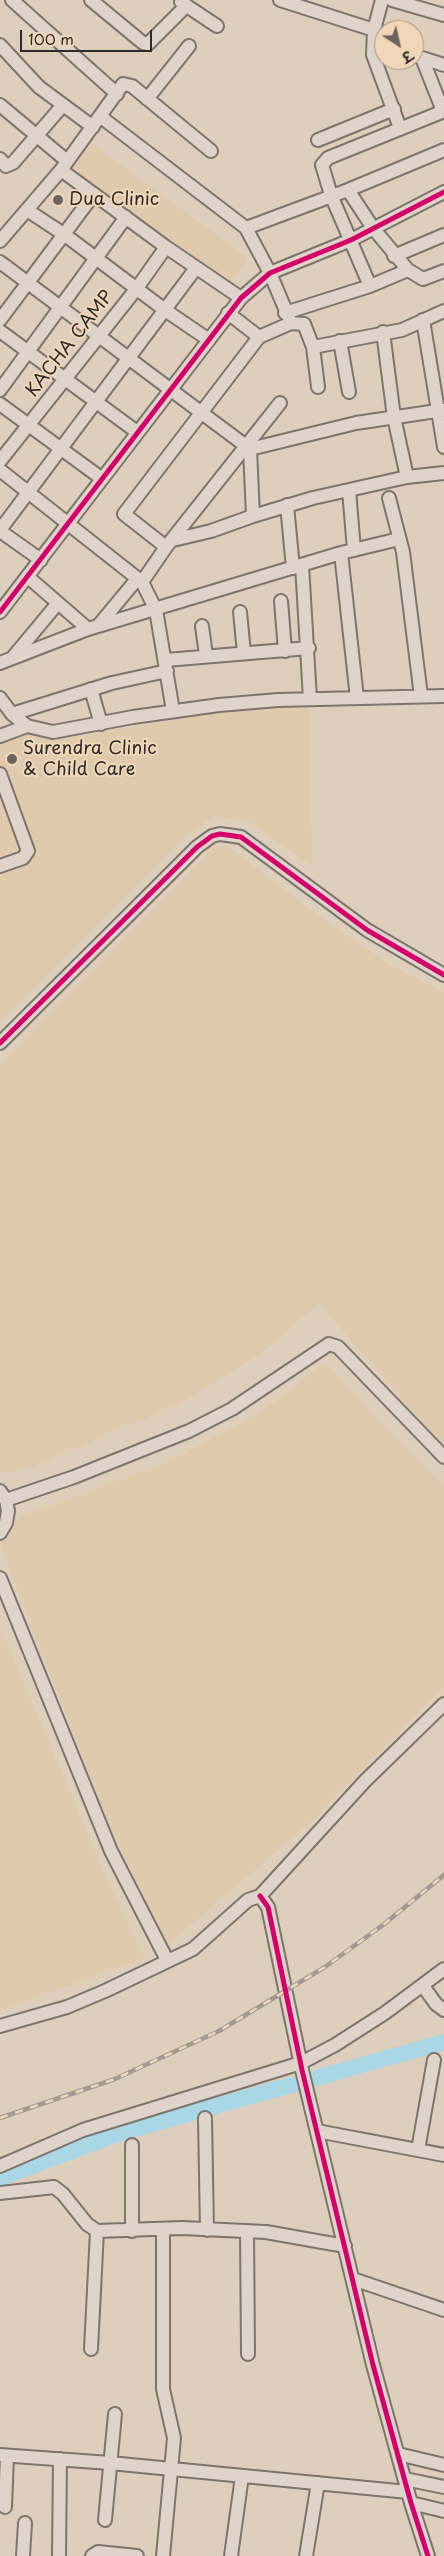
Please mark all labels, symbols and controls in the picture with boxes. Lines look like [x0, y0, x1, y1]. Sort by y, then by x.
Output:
scale bar [22, 20, 155, 52]
north arrow [374, 20, 424, 70]
text: 100 m [28, 27, 74, 50]
text: उ [397, 46, 417, 68]
place label: Dua Clinic [69, 189, 159, 211]
marker: Dua Clinic [51, 193, 65, 207]
street label: KACHA CAMP [22, 286, 118, 402]
place label: Surendra Clinic & Child Care [23, 738, 157, 781]
marker: Surendra Clinic & Child Care [5, 752, 19, 766]

